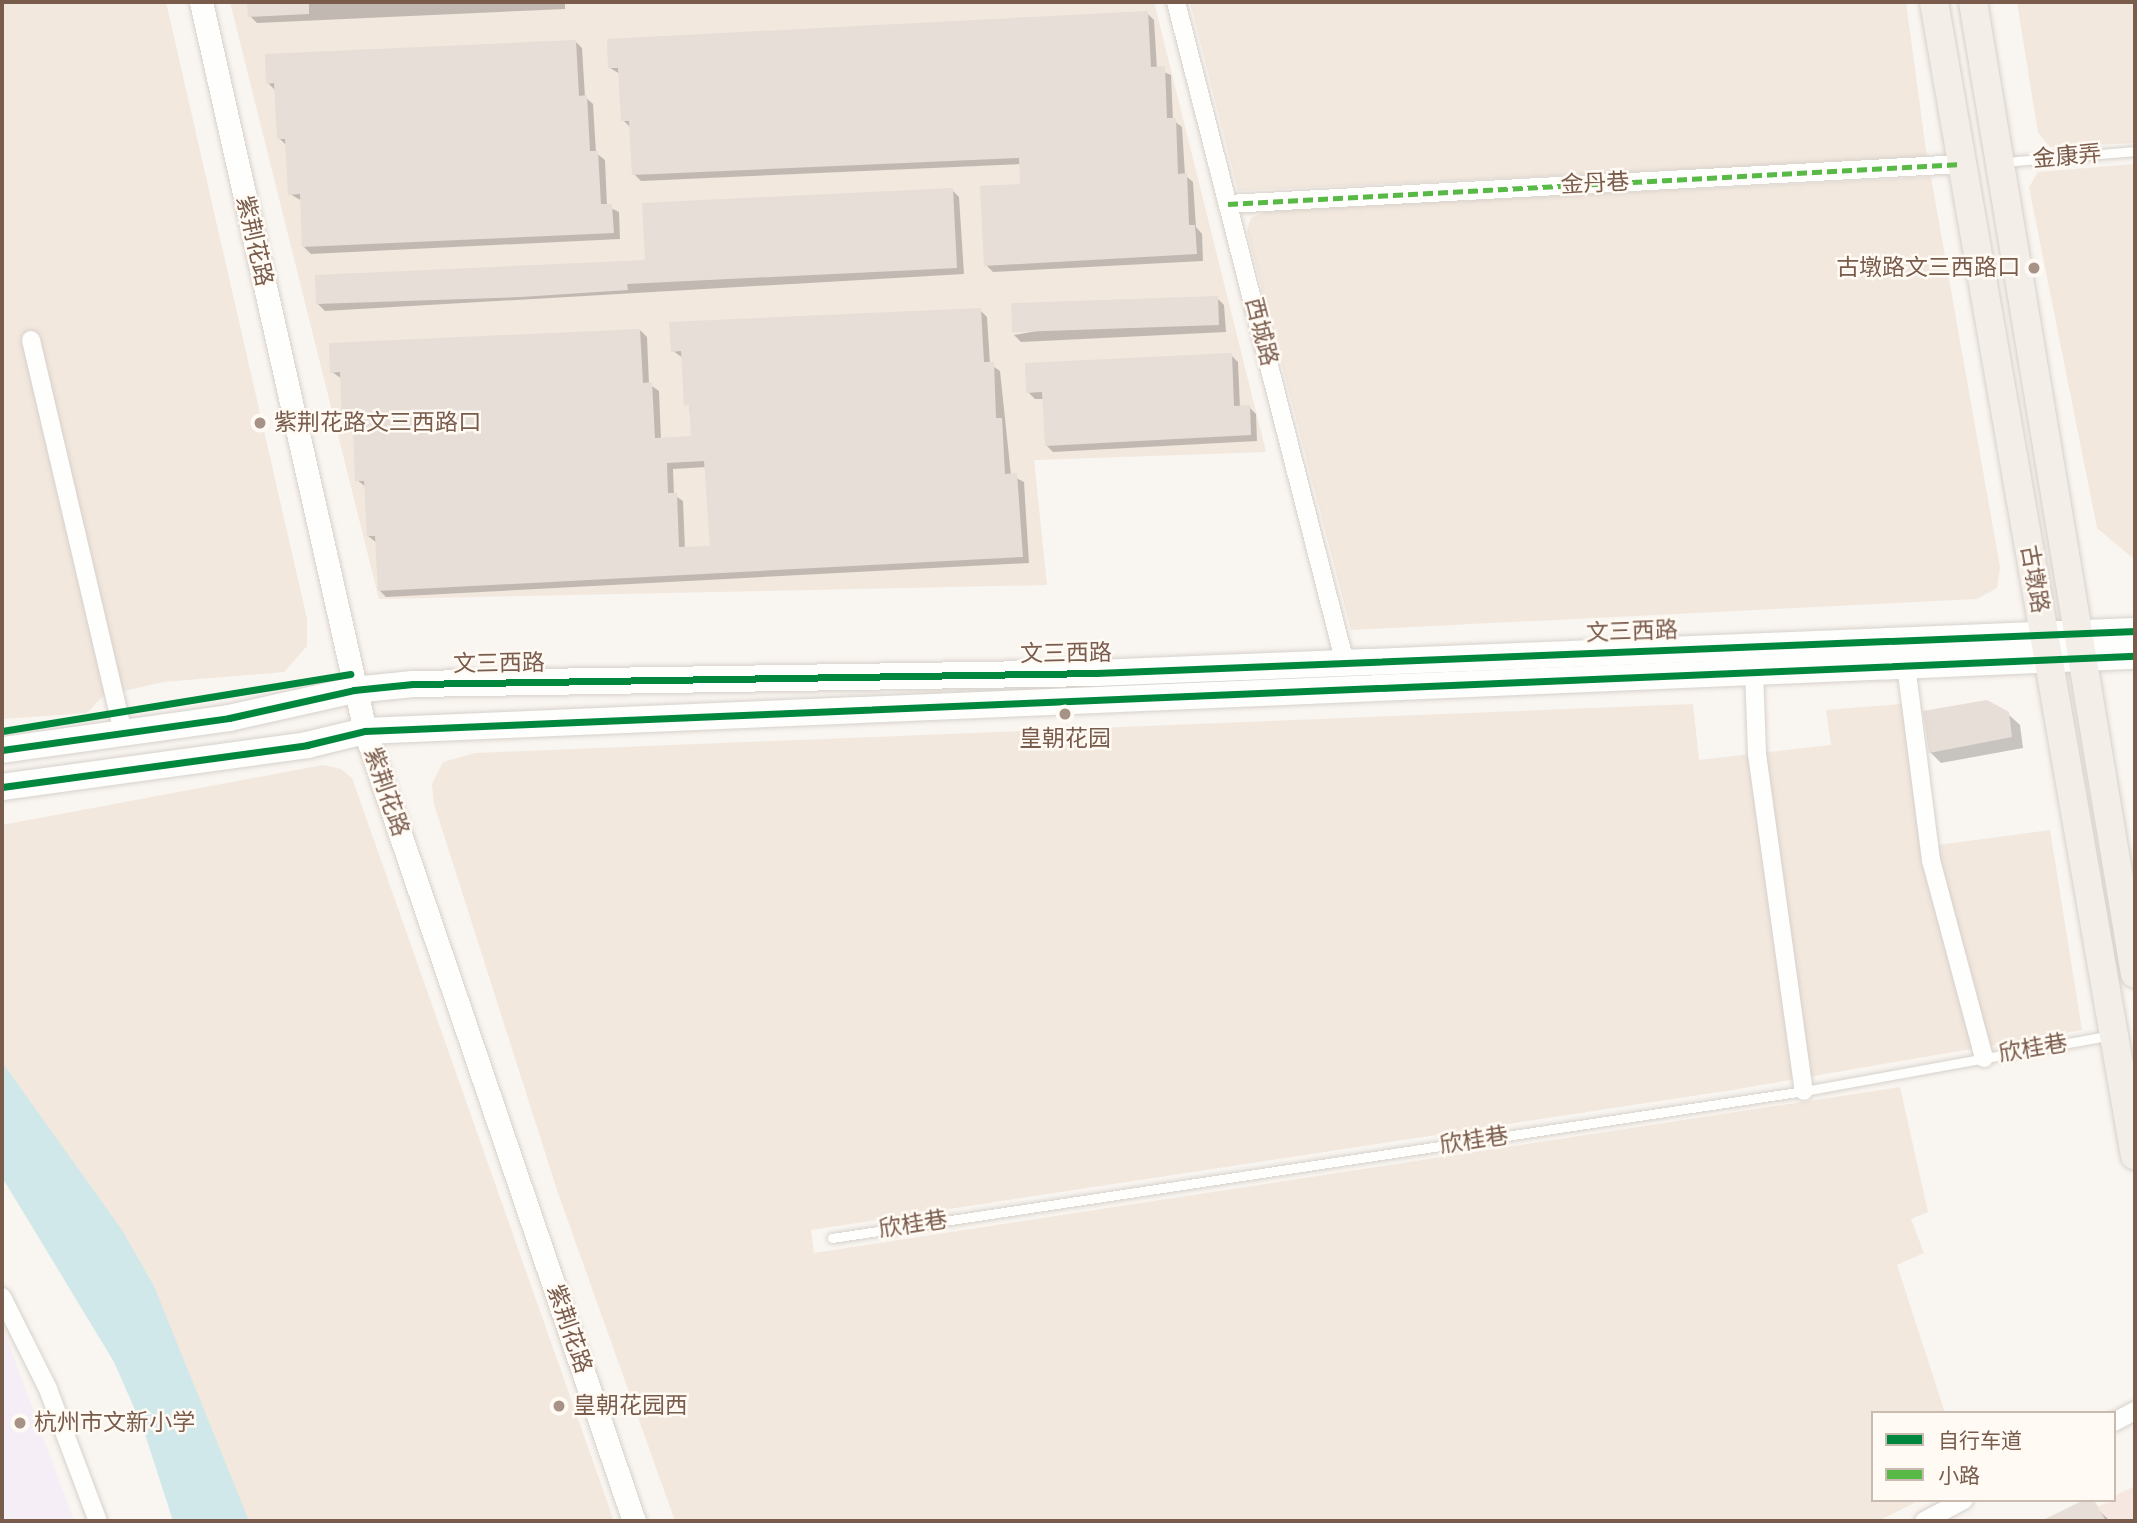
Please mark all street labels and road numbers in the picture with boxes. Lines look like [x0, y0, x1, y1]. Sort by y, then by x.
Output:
street label: 金康弄 [2031, 140, 2103, 174]
street label: 金丹巷 [1560, 168, 1630, 200]
street label: 紫荆花路 [230, 193, 278, 289]
street label: 西城路 [1239, 295, 1283, 369]
street label: 古墩路 [2014, 543, 2054, 615]
street label: 文三西路 [1586, 617, 1678, 647]
street label: 文三西路 [1020, 639, 1112, 669]
street label: 文三西路 [453, 649, 545, 679]
street label: 紫荆花路 [358, 744, 414, 840]
street label: 欣桂巷 [1997, 1029, 2069, 1069]
street label: 欣桂巷 [1438, 1122, 1510, 1160]
street label: 欣桂巷 [877, 1206, 949, 1244]
street label: 紫荆花路 [541, 1281, 597, 1377]

